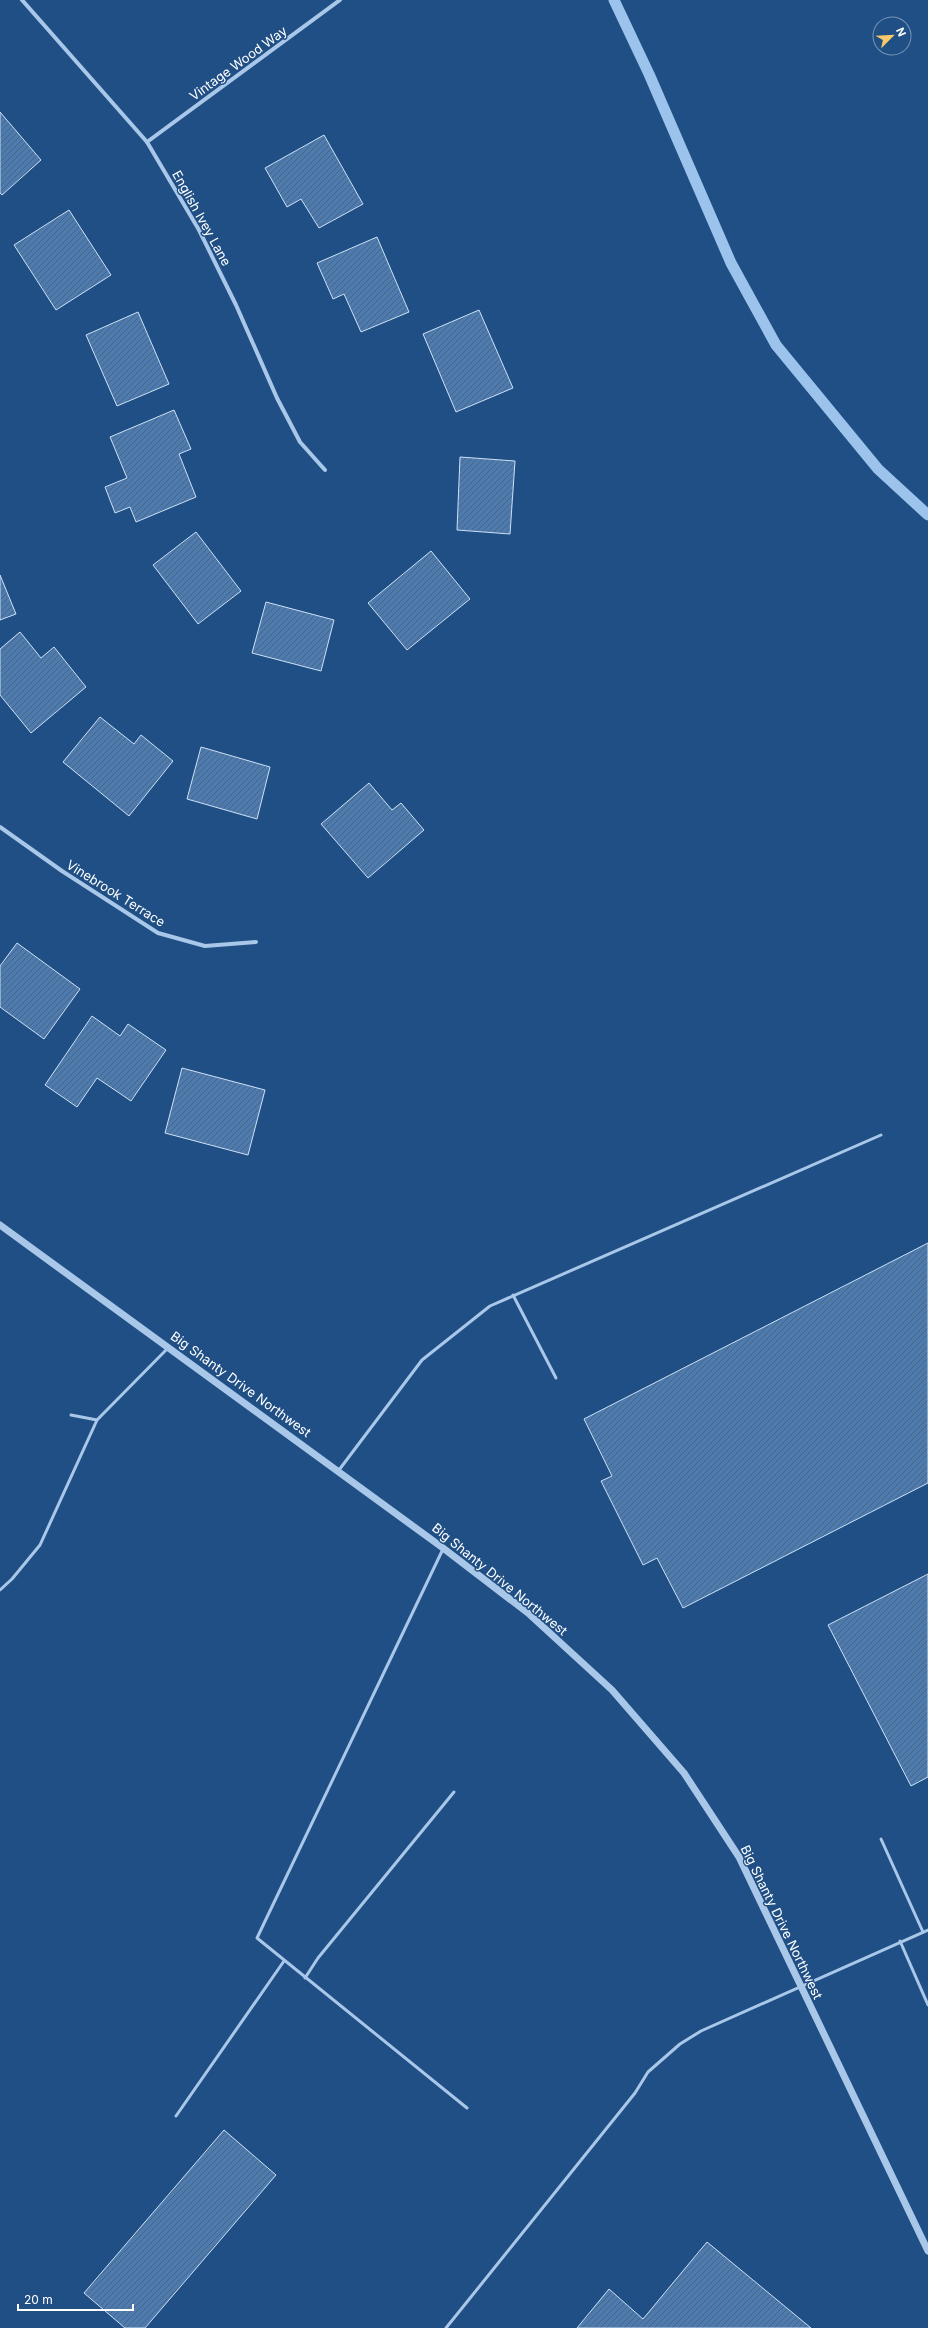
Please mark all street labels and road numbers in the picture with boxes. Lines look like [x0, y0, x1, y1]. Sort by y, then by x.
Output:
street label: Vintage Wood Way [186, 22, 290, 104]
street label: English Ivey Lane [169, 167, 235, 269]
street label: Vinebrook Terrace [64, 856, 168, 930]
street label: Big Shanty Drive Northwest [168, 1328, 314, 1440]
street label: Big Shanty Drive Northwest [429, 1519, 571, 1639]
street label: Big Shanty Drive Northwest [738, 1842, 826, 2002]

